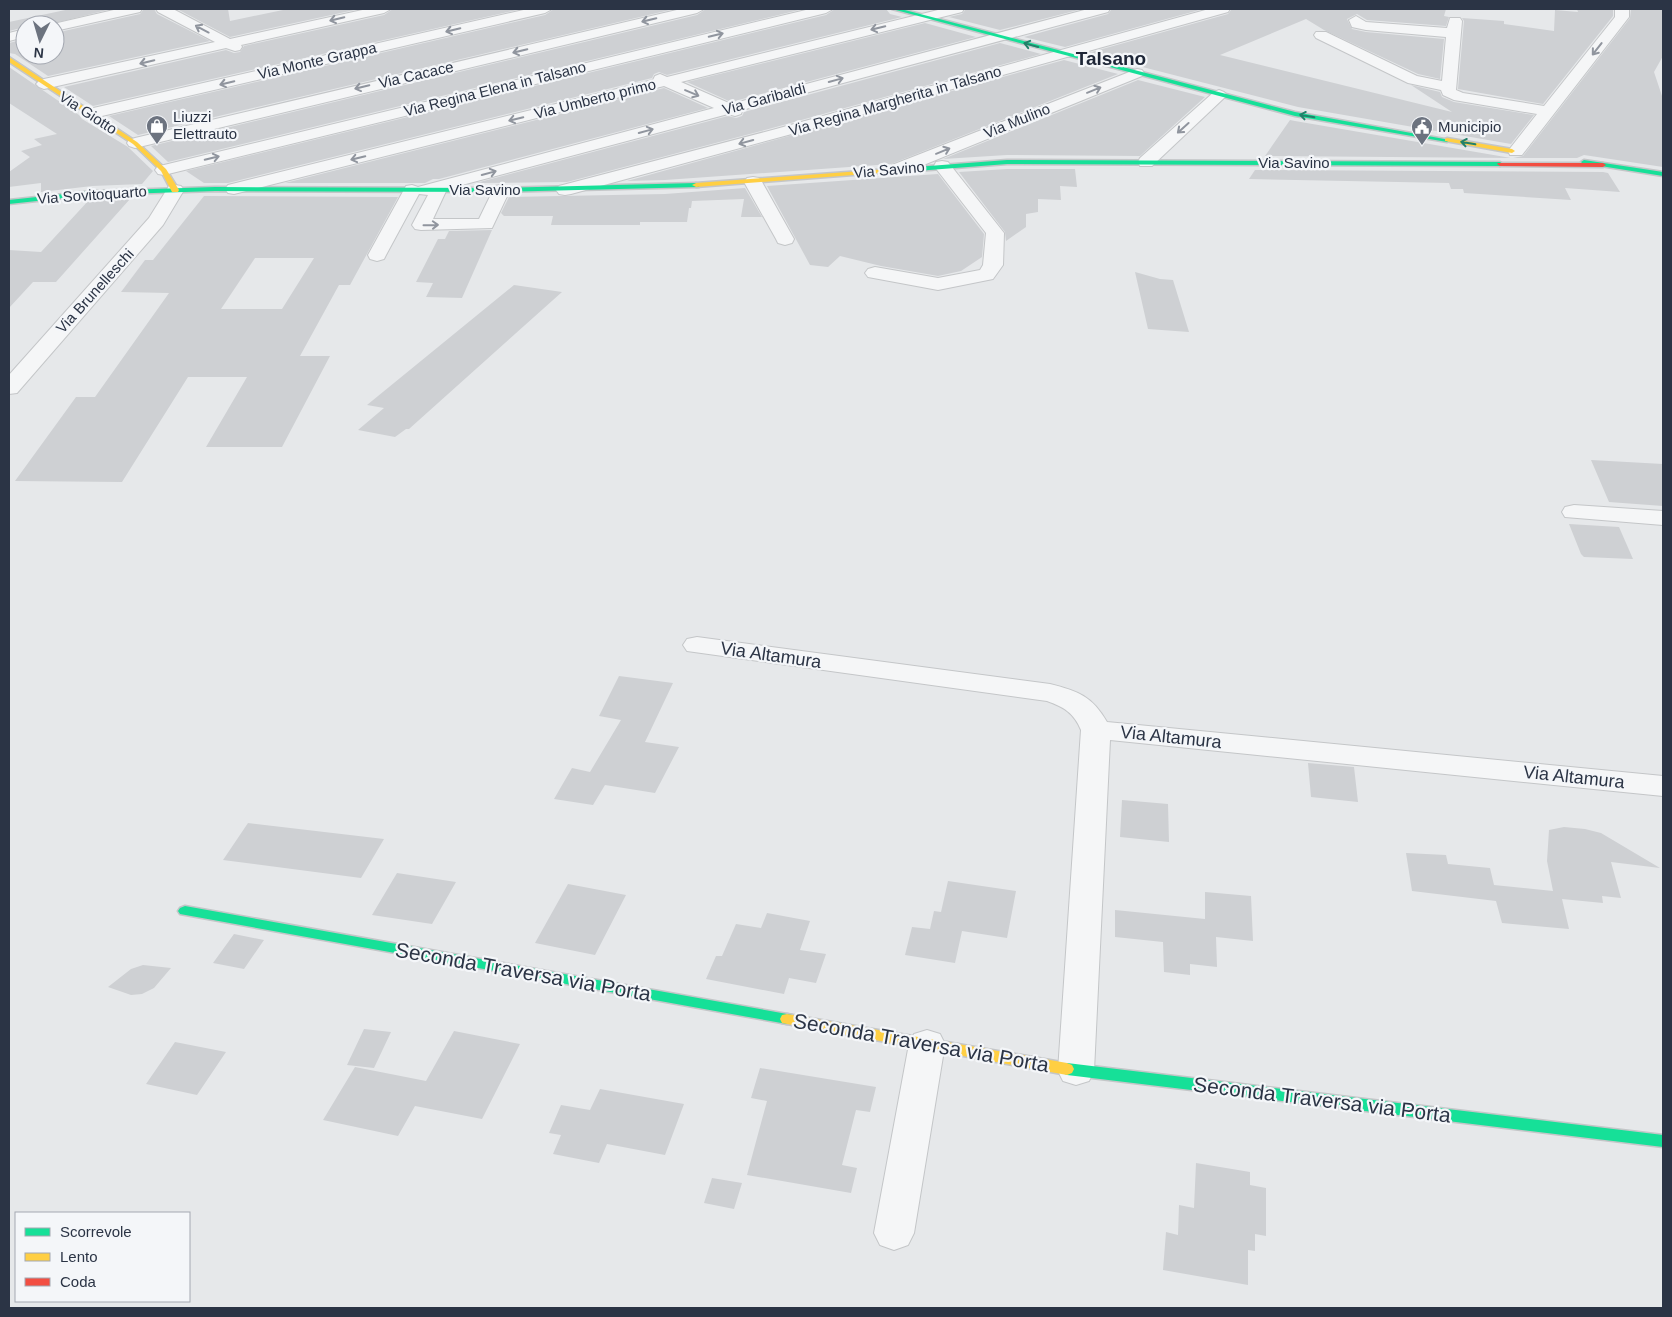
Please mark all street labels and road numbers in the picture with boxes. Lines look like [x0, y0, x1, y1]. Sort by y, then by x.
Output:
street label: Via Monte Grappa [256, 38, 379, 82]
street label: Via Cacace [377, 58, 455, 91]
street label: Via Regina Elena in Talsano [402, 58, 588, 119]
street label: Via Regina Margherita in Talsano [787, 62, 1003, 139]
street label: Via Umberto primo [532, 75, 657, 122]
street label: Via Garibaldi [720, 79, 807, 118]
street label: Via Giotto [56, 88, 120, 138]
street label: Via Mulino [981, 100, 1052, 141]
street label: Via Savino [1258, 154, 1330, 171]
street label: Via Savino [853, 158, 925, 181]
street label: Via Savino [449, 181, 521, 198]
street label: Via Sovitoquarto [37, 182, 147, 207]
street label: Via Brunelleschi [52, 245, 137, 336]
street label: Via Altamura [719, 638, 824, 672]
street label: Via Altamura [1119, 722, 1224, 752]
street label: Via Altamura [1522, 762, 1627, 792]
street label: Seconda Traversa via Porta [393, 938, 653, 1005]
street label: Seconda Traversa via Porta [791, 1009, 1051, 1076]
street label: Seconda Traversa via Porta [1192, 1072, 1452, 1127]

